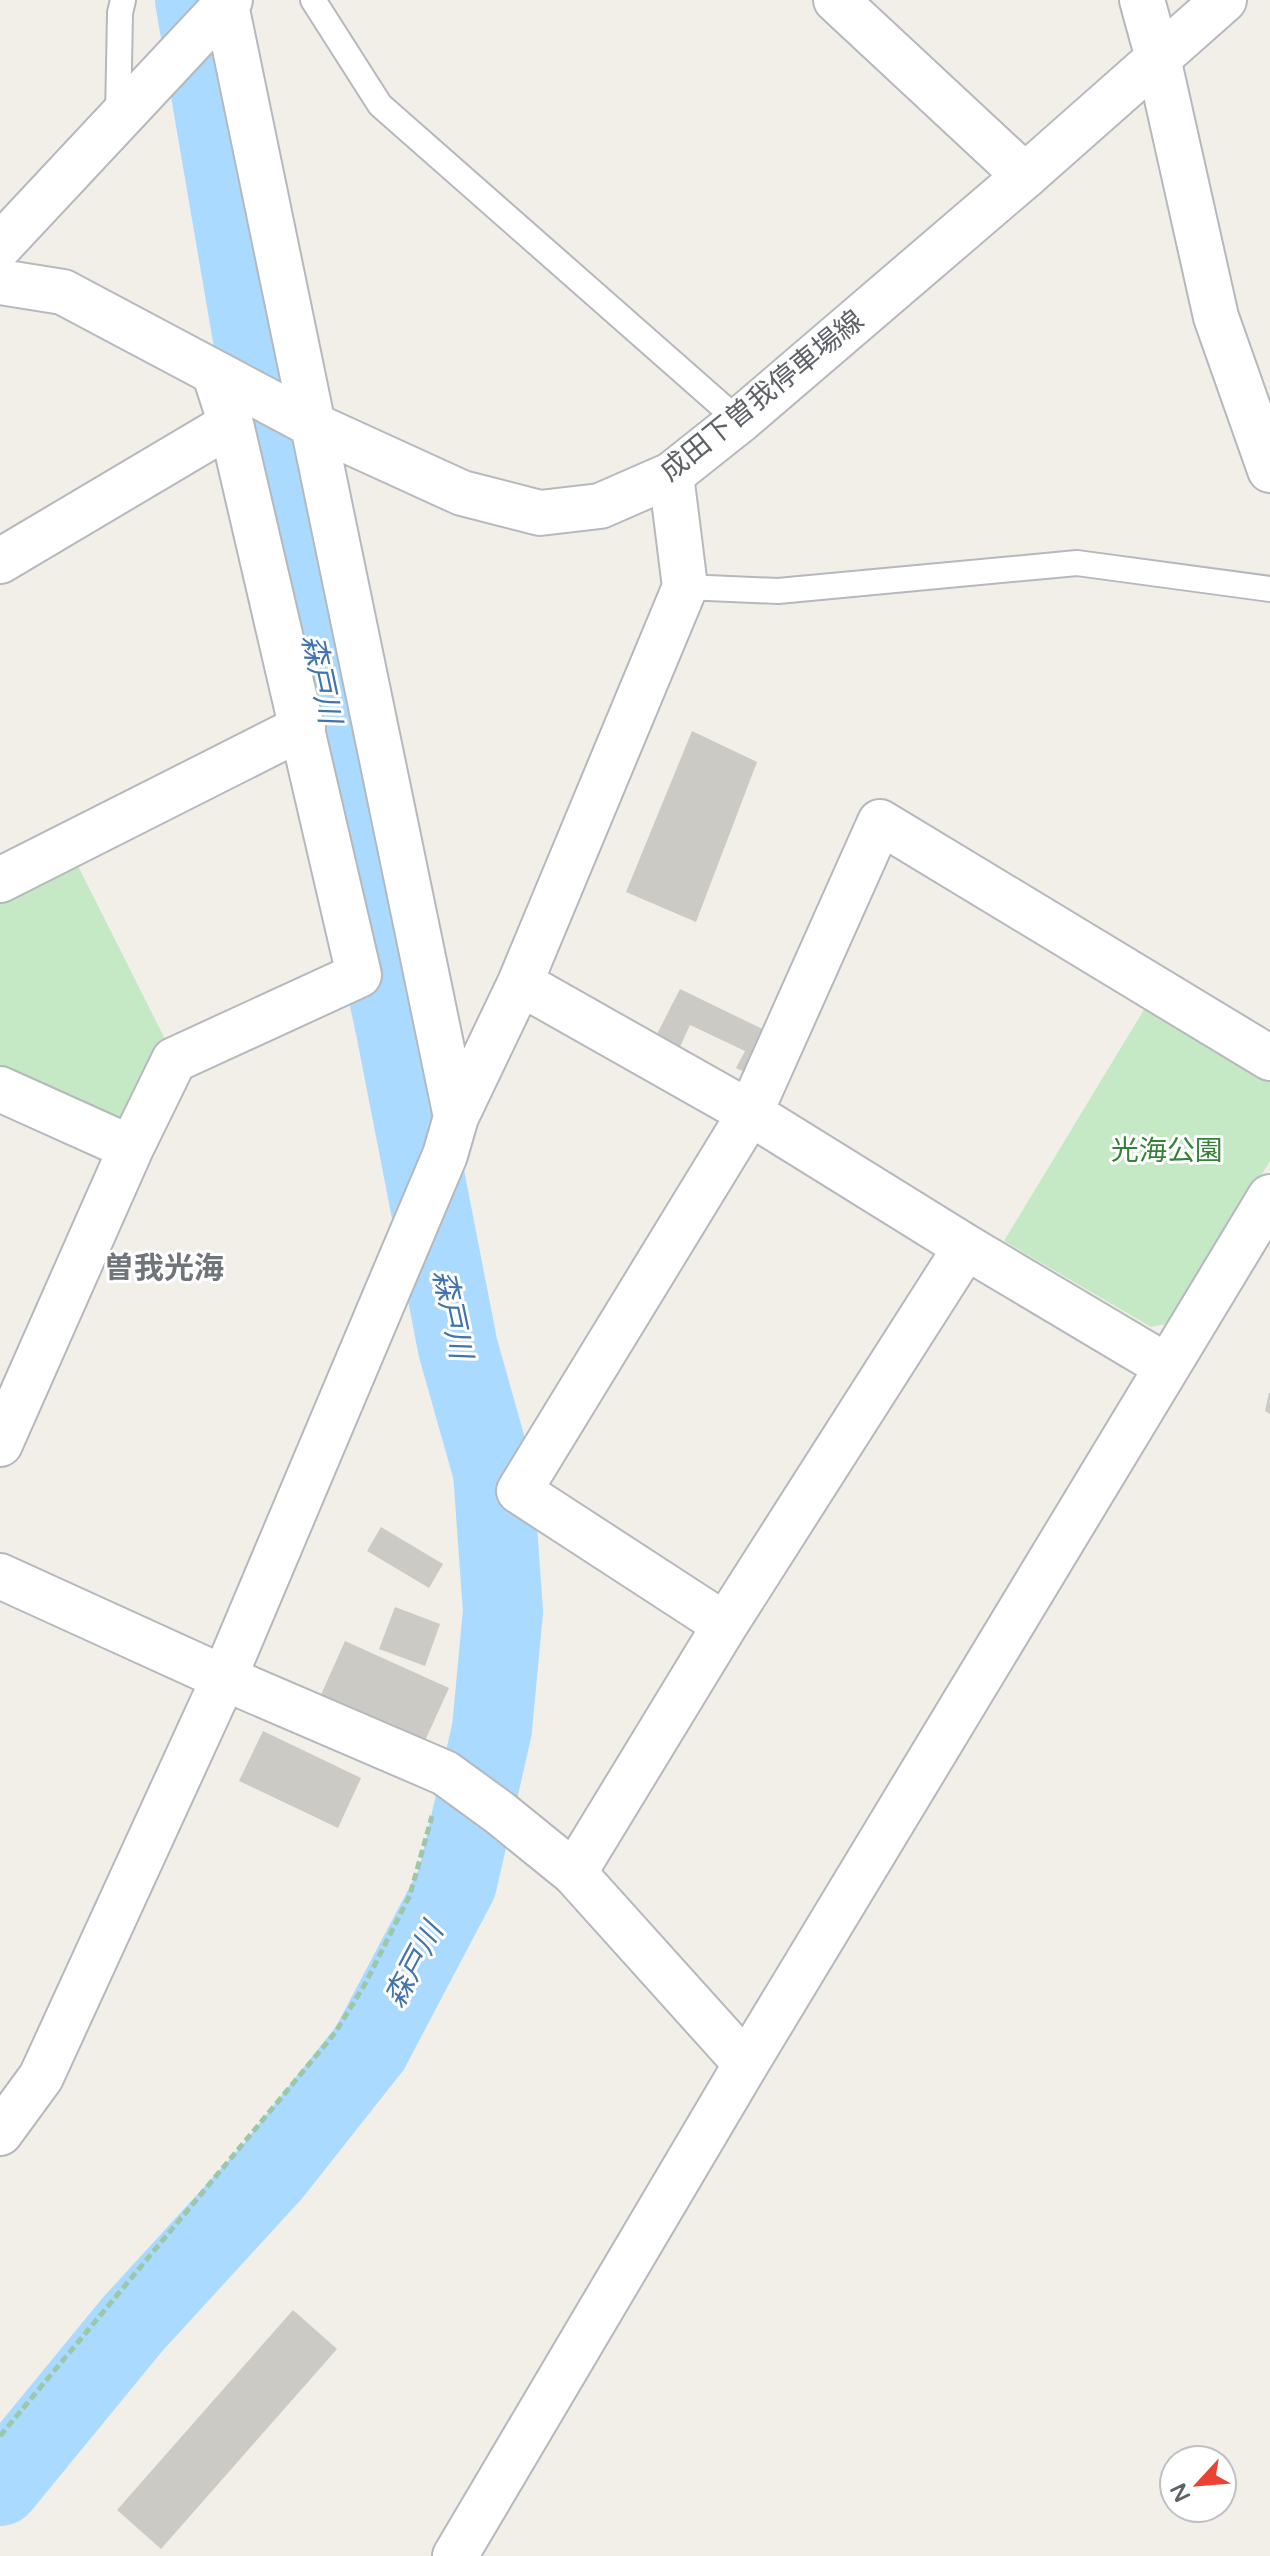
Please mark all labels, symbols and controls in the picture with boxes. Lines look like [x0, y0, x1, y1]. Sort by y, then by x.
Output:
street label: 成田下曽我停車場線 [653, 303, 871, 489]
water label: 森戸川 [294, 631, 349, 730]
park label: 光海公園 [1111, 1134, 1223, 1168]
district label: 曽我光海 [104, 1250, 224, 1287]
water label: 森戸川 [425, 1266, 480, 1365]
water label: 森戸川 [377, 1914, 453, 2013]
north arrow [1158, 2444, 1238, 2524]
text: N [1165, 2479, 1196, 2506]

